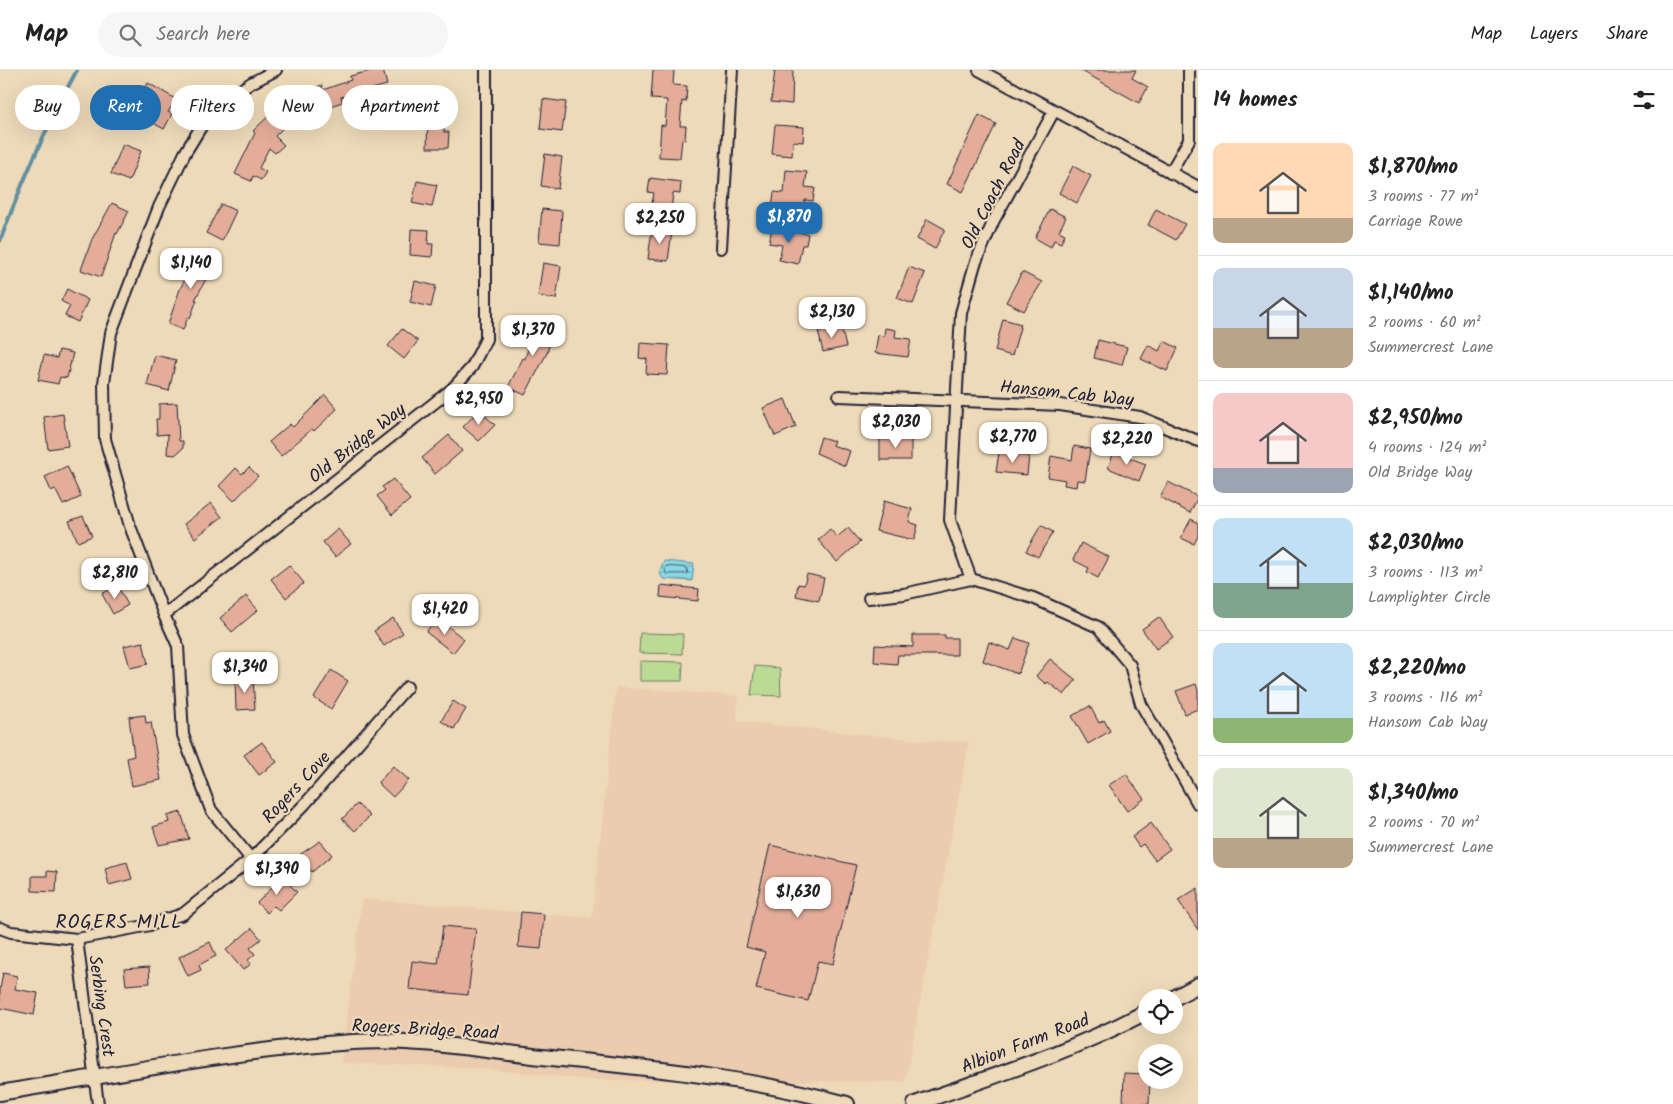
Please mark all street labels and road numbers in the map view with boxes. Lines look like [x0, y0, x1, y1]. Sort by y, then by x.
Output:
street label: Old Coach Road [954, 134, 1035, 255]
street label: Hansom Cab Way [999, 373, 1136, 416]
street label: Old Bridge Way [303, 396, 413, 492]
street label: Rogers Cove [256, 745, 339, 831]
street label: Serbing Crest [79, 954, 122, 1060]
street label: Albion Farm Road [957, 1006, 1095, 1082]
street label: Rogers Bridge Road [351, 1012, 500, 1049]

